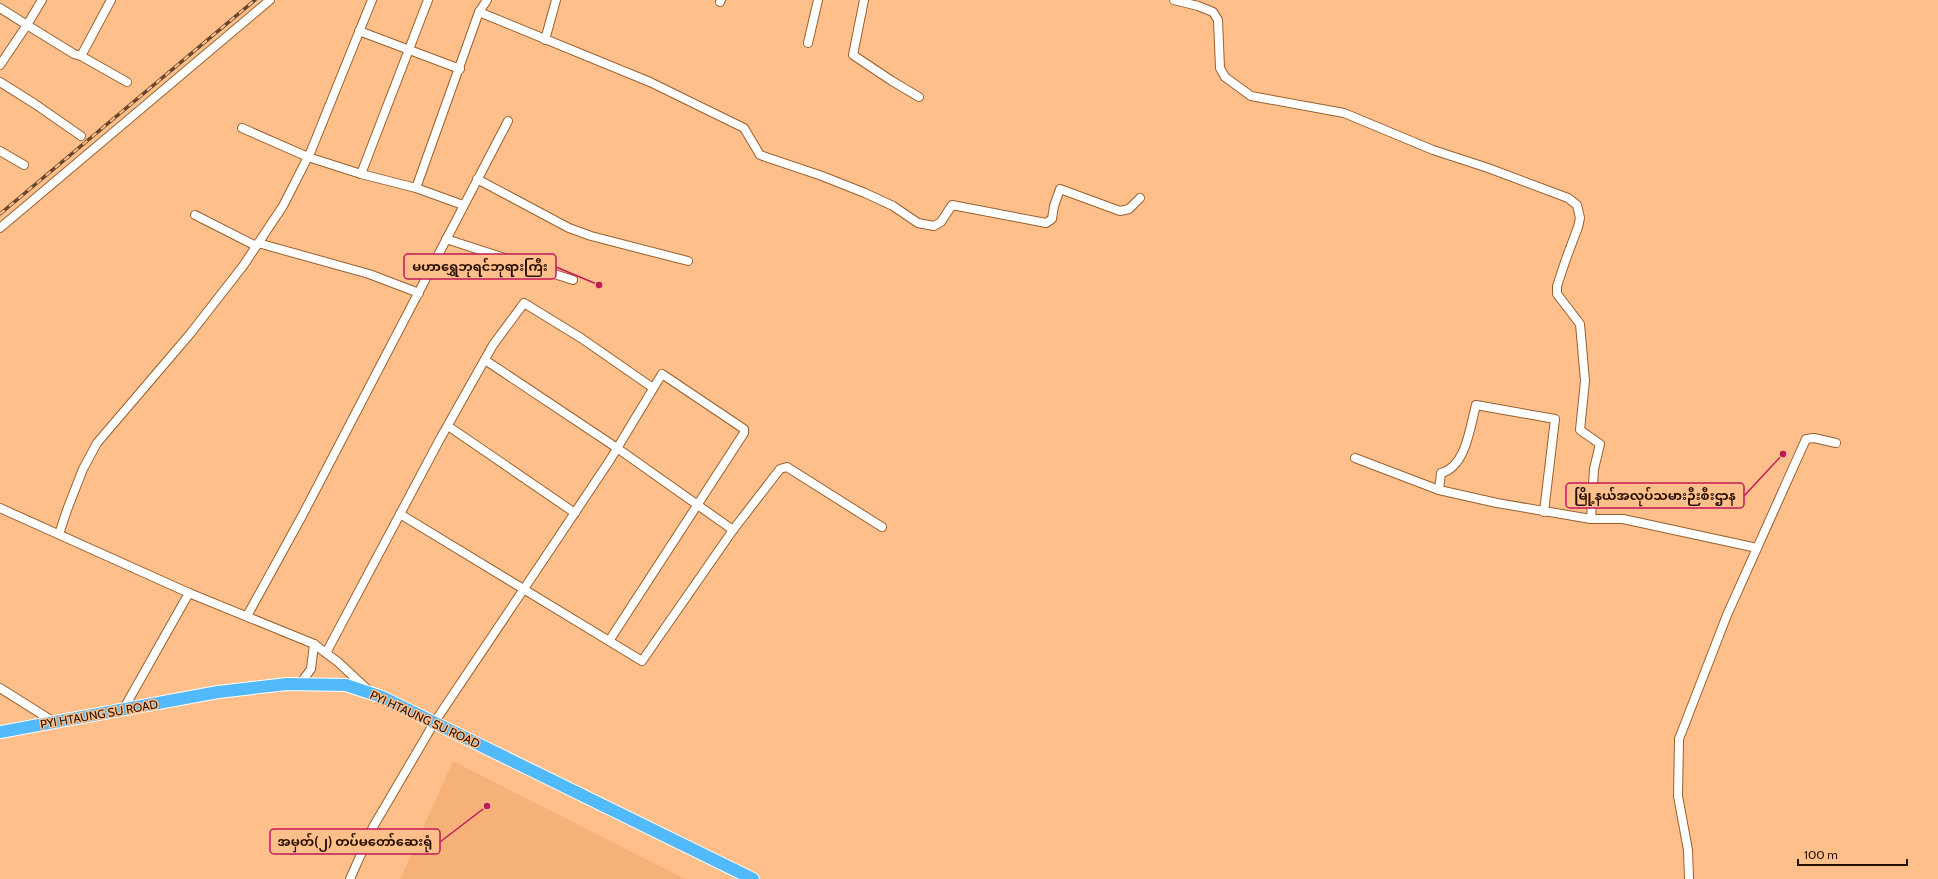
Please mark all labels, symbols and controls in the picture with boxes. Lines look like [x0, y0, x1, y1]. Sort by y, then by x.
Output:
callout: မဟာရွှေဘုရင်ဘုရားကြီး [404, 254, 556, 279]
text: မဟာရွှေဘုရင်ဘုရားကြီး [412, 257, 548, 278]
callout: မြို့နယ်အလုပ်သမားဉီးစီးဌာန [1566, 483, 1744, 508]
text: မြို့နယ်အလုပ်သမားဉီးစီးဌာန [1574, 486, 1736, 507]
street label: PYI HTAUNG SU ROAD [368, 687, 483, 751]
street label: PYI HTAUNG SU ROAD [39, 696, 159, 732]
callout: အမှတ်(၂) တပ်မတော်ဆေးရုံ [270, 829, 440, 854]
text: အမှတ်(၂) တပ်မတော်ဆေးရုံ [278, 832, 432, 853]
scale bar [1798, 841, 1907, 867]
text: 100 m [1804, 847, 1838, 862]

